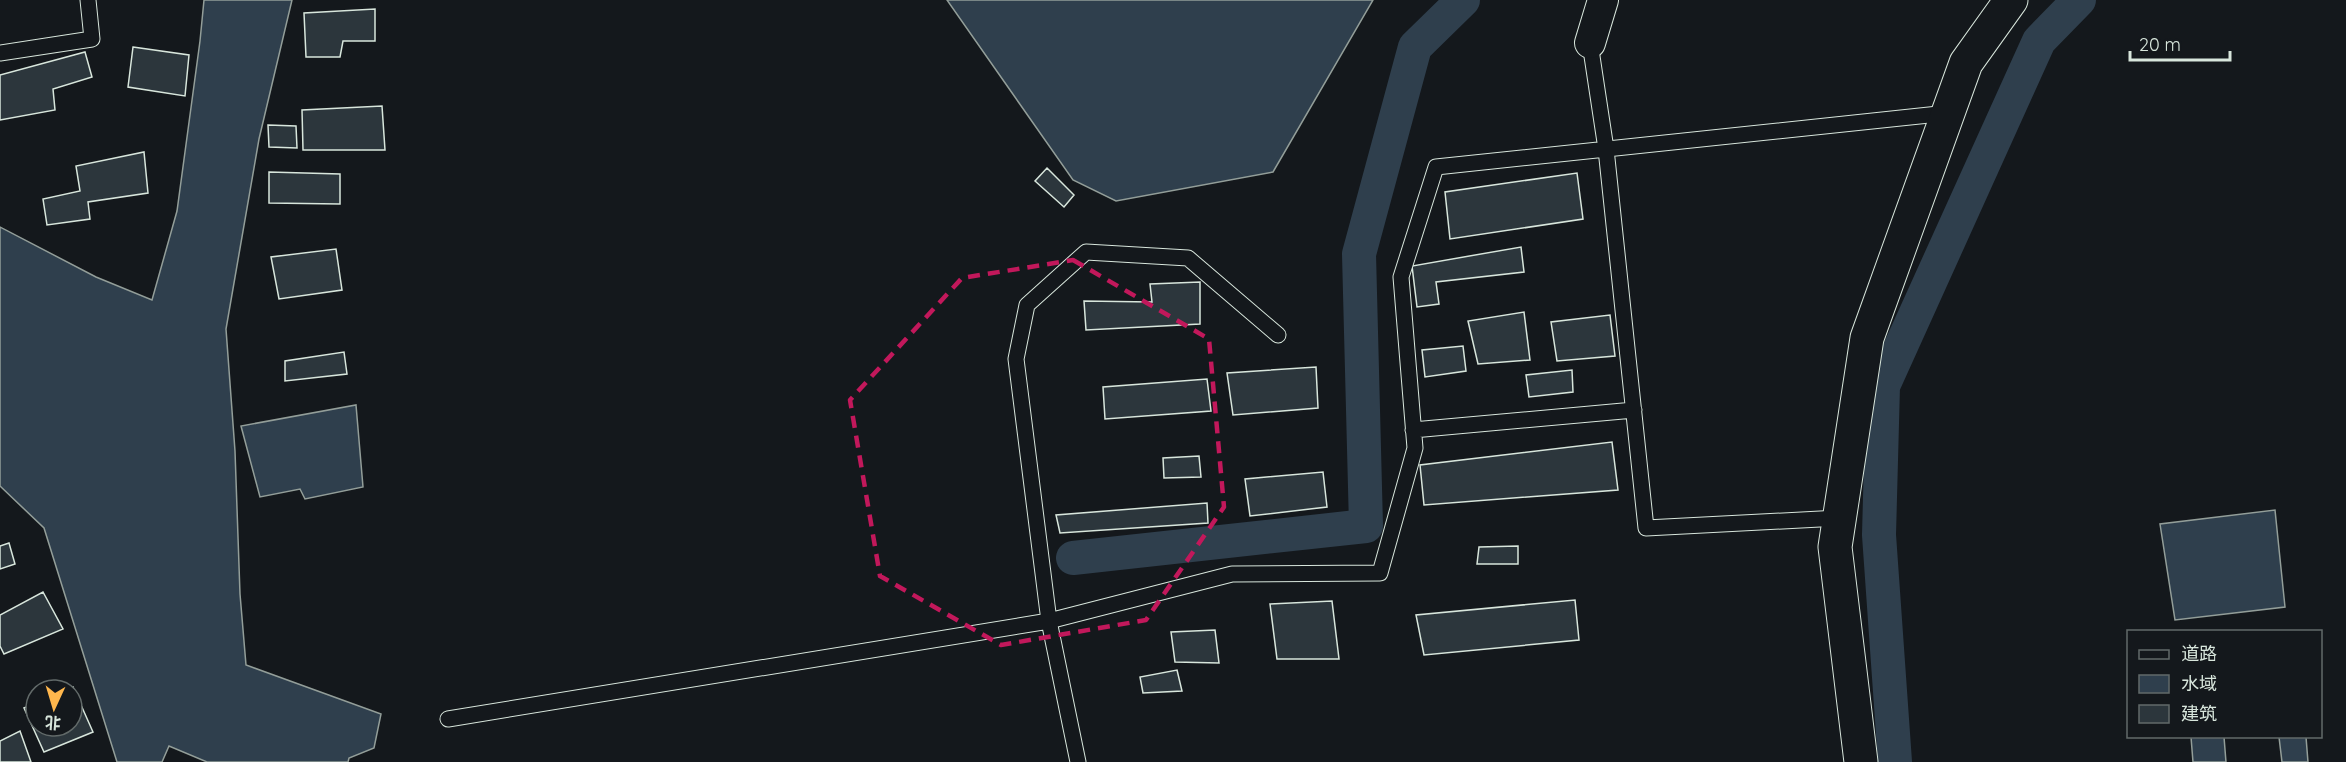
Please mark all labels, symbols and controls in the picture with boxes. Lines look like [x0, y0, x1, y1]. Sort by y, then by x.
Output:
scale bar [2130, 24, 2230, 62]
text: 20 m [2139, 33, 2181, 56]
legend [2127, 630, 2322, 738]
text: 道路 [2181, 642, 2217, 665]
text: 水域 [2181, 672, 2217, 695]
north arrow [24, 678, 84, 738]
text: 建筑 [2181, 702, 2217, 725]
text: 北 [44, 712, 62, 733]

